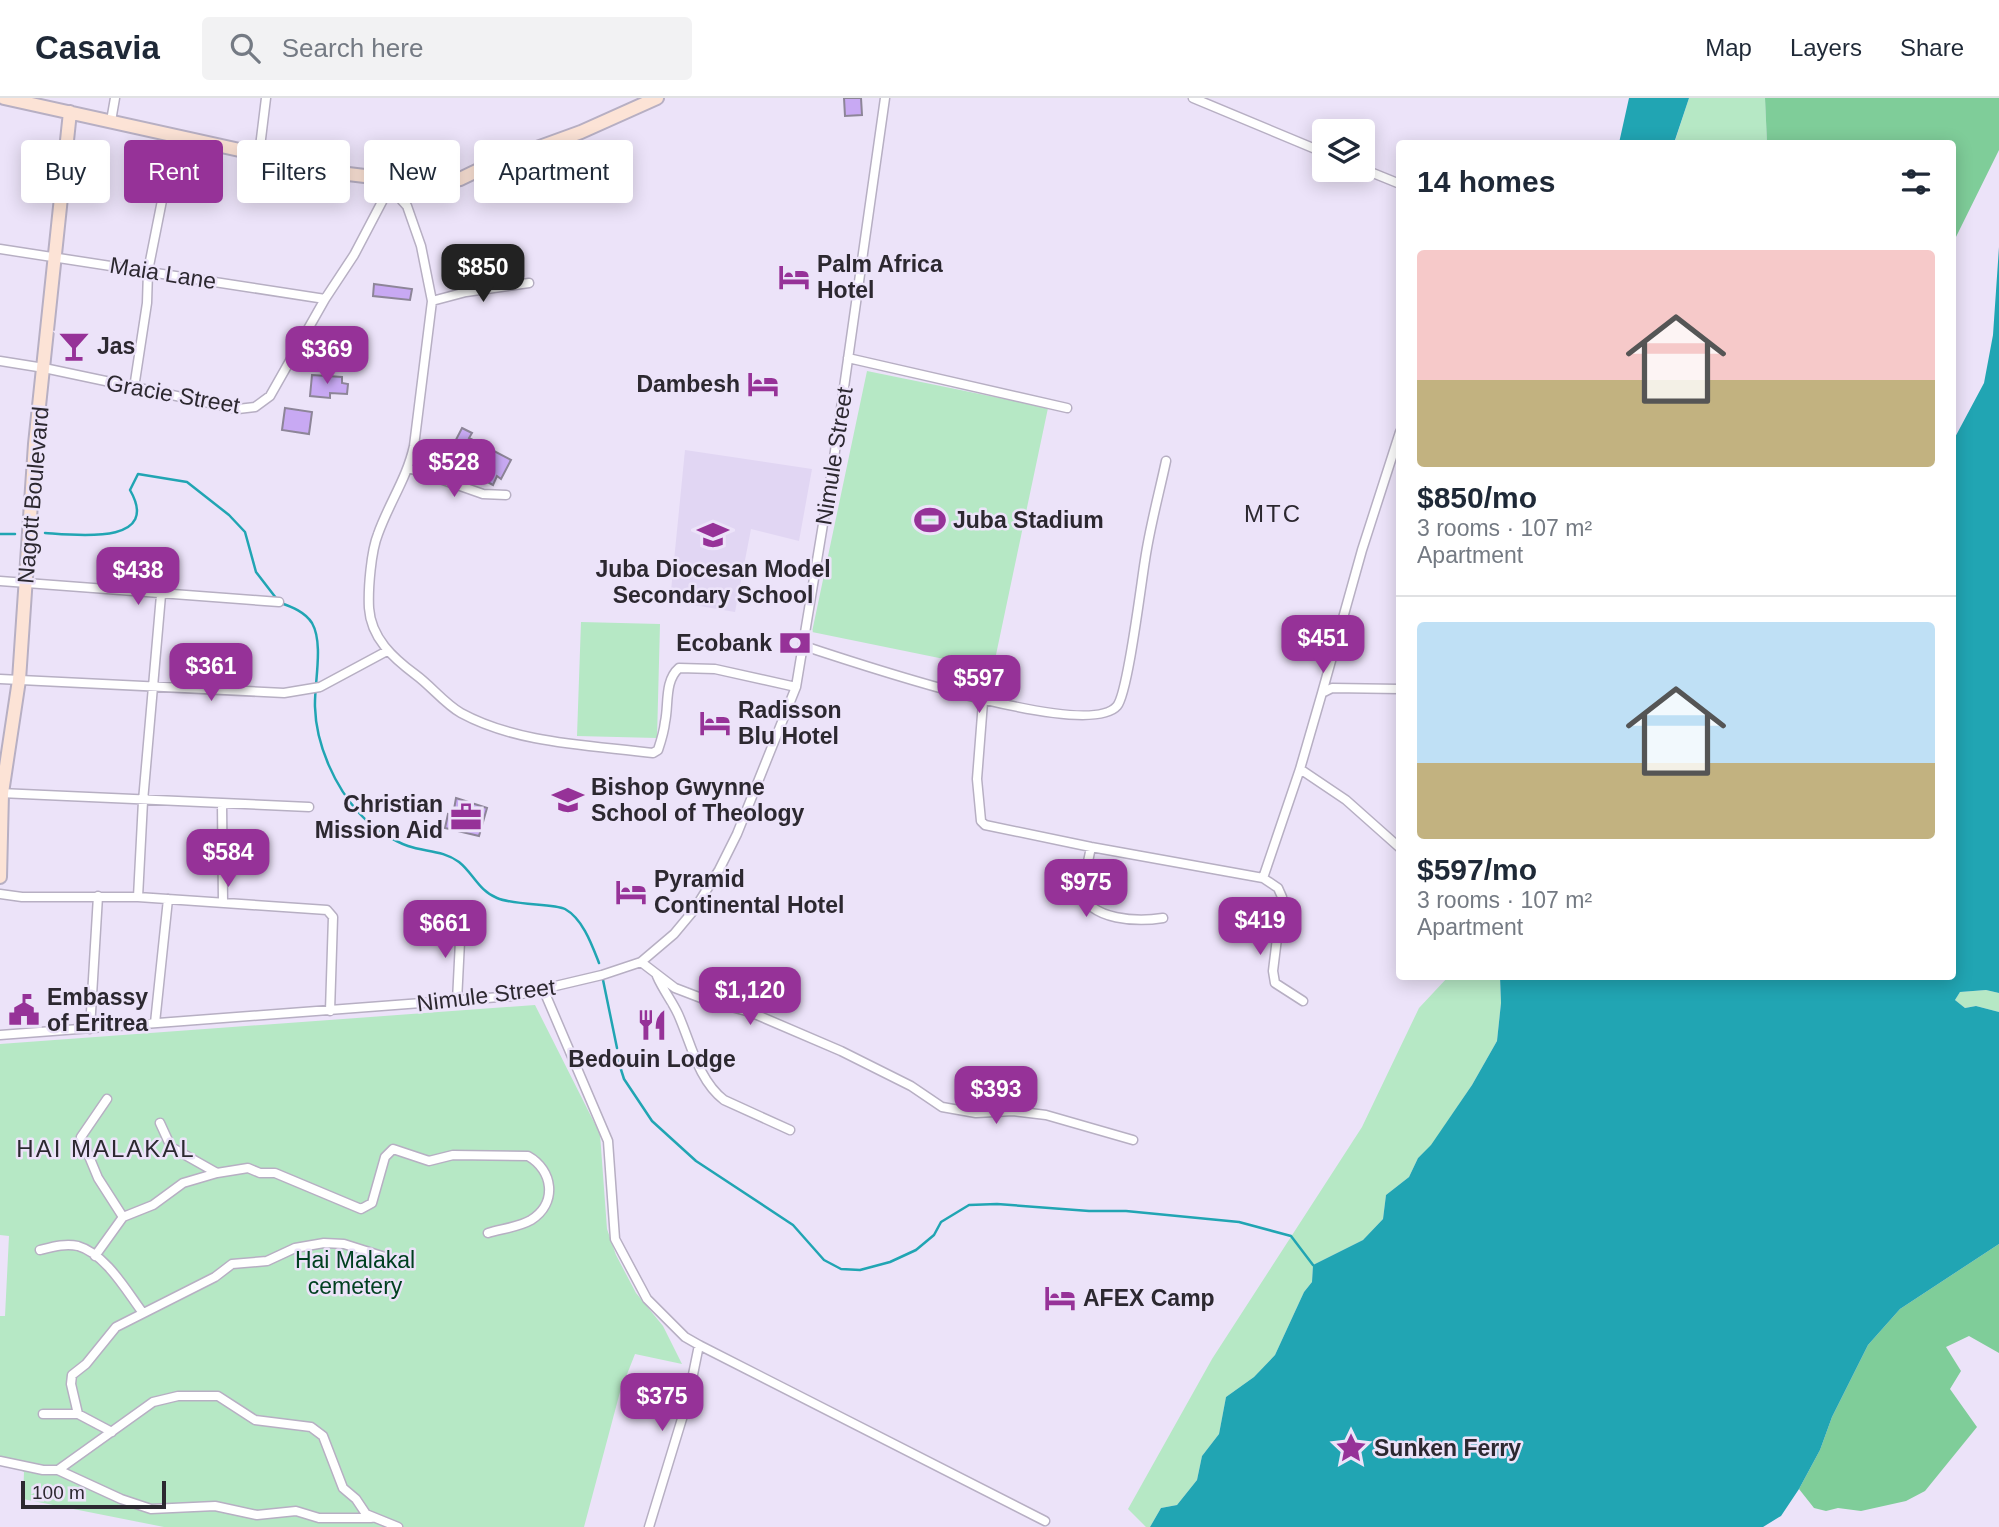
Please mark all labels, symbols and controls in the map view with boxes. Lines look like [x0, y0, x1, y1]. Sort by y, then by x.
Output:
search box [202, 17, 692, 80]
text: Casavia [35, 29, 160, 66]
icon: search [226, 29, 264, 67]
text: Search here [282, 33, 423, 63]
text: Map [1705, 34, 1752, 61]
text: Layers [1790, 34, 1862, 61]
text: Share [1900, 34, 1964, 61]
map controls [1312, 119, 1375, 182]
button: layers [1312, 119, 1375, 182]
chip: Buy [21, 140, 110, 203]
chip: Rent [124, 140, 223, 203]
chip: Filters [237, 140, 350, 203]
chip: New [364, 140, 460, 203]
chip: Apartment [474, 140, 633, 203]
icon: filters [1897, 163, 1935, 201]
text: 14 homes [1417, 165, 1555, 198]
pin: $850 [442, 244, 524, 304]
place label: Palm Africa Hotel [817, 251, 943, 303]
street label: Maia Lane [108, 252, 218, 294]
text: $850 [457, 254, 509, 280]
hotel icon: Palm Africa Hotel [777, 260, 811, 294]
icon: home [1613, 296, 1739, 422]
pin: $369 [286, 327, 368, 386]
bar icon: Jas [57, 329, 91, 363]
place label: Jas [97, 333, 135, 359]
text: $369 [301, 336, 353, 362]
hotel icon: Dambesh [746, 367, 780, 401]
street label: Gracie Street [104, 369, 243, 419]
place label: Dambesh [636, 371, 740, 397]
street label: Nimule Street [810, 385, 858, 527]
street label: Nagott Boulevard [12, 405, 54, 585]
pin: $528 [413, 440, 495, 499]
text: $528 [428, 449, 480, 475]
text: $850/mo [1417, 481, 1537, 514]
district label: MTC [1244, 500, 1302, 527]
sports icon: Juba Stadium [913, 503, 947, 537]
place label: Juba Stadium [953, 507, 1104, 533]
text: 3 rooms · 107 m² [1417, 515, 1592, 541]
school or university icon: Juba Diocesan Model Secondary School [696, 518, 730, 552]
text: Apartment [1417, 542, 1523, 568]
pin: $438 [97, 547, 179, 607]
place label: Juba Diocesan Model Secondary School [595, 556, 831, 608]
text: $438 [112, 557, 164, 583]
pin: $451 [1282, 616, 1364, 675]
text: $451 [1297, 625, 1349, 651]
bank icon: Ecobank [778, 626, 812, 660]
place label: Ecobank [676, 630, 772, 656]
pin: $361 [170, 644, 252, 703]
text: $361 [185, 653, 237, 679]
pin: $597 [938, 656, 1020, 715]
text: $597 [953, 665, 1005, 691]
icon: home [1613, 668, 1739, 794]
place label: Radisson Blu Hotel [738, 697, 842, 749]
hotel icon: Radisson Blu Hotel [698, 706, 732, 740]
place label: Bishop Gwynne School of Theology [591, 774, 805, 826]
school or university icon: Bishop Gwynne School of Theology [551, 783, 585, 817]
place label: Christian Mission Aid [315, 791, 443, 843]
office icon: Christian Mission Aid [449, 800, 483, 834]
pin: $584 [187, 830, 269, 889]
text: $584 [202, 839, 254, 865]
text: $597/mo [1417, 853, 1537, 886]
pin: $975 [1045, 860, 1127, 919]
place label: Pyramid Continental Hotel [654, 866, 844, 918]
text: $975 [1060, 869, 1112, 895]
hotel icon: Pyramid Continental Hotel [614, 875, 648, 909]
text: 3 rooms · 107 m² [1417, 887, 1592, 913]
pin: $419 [1219, 898, 1301, 957]
pin: $661 [404, 900, 486, 960]
text: $419 [1234, 907, 1286, 933]
text: $661 [419, 910, 471, 936]
text: Apartment [1417, 914, 1523, 940]
pin: $1,120 [693, 968, 807, 1027]
street label: Nimule Street [415, 974, 557, 1016]
text: $1,120 [715, 977, 785, 1003]
place label: Embassy of Eritrea [47, 984, 148, 1036]
public building icon: Embassy of Eritrea [7, 993, 41, 1027]
restaurant icon: Bedouin Lodge [635, 1008, 669, 1042]
place label: Bedouin Lodge [568, 1046, 736, 1072]
pin: $393 [955, 1066, 1037, 1126]
text: $393 [970, 1076, 1022, 1102]
district label: HAI MALAKAL [16, 1135, 196, 1162]
park label: Hai Malakal cemetery [295, 1247, 415, 1299]
hotel icon: AFEX Camp [1043, 1281, 1077, 1315]
place label: AFEX Camp [1083, 1285, 1215, 1311]
pin: $375 [621, 1374, 703, 1433]
text: $375 [636, 1383, 688, 1409]
place icon: Sunken Ferry [1334, 1431, 1368, 1465]
place label: Sunken Ferry [1374, 1435, 1521, 1461]
scale bar [21, 1478, 166, 1510]
text: 100 m [32, 1482, 85, 1503]

